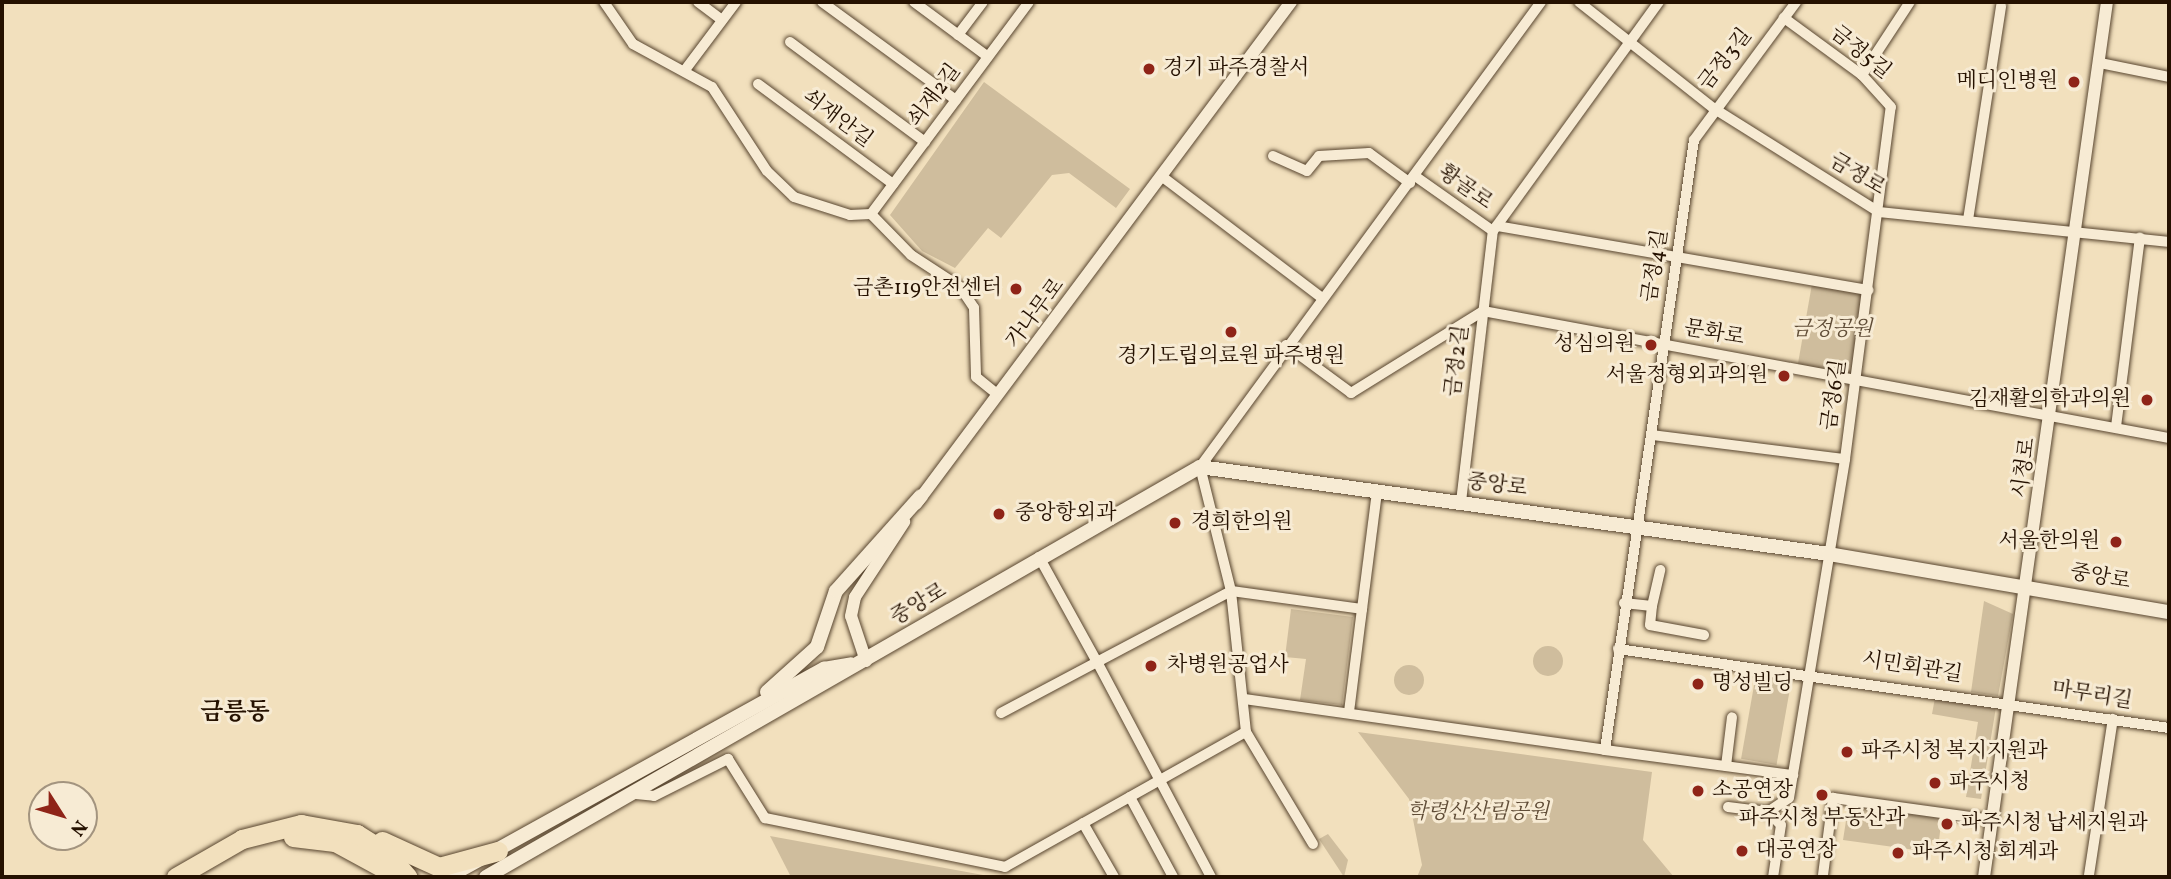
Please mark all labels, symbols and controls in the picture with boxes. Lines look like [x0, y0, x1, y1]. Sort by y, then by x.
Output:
street label: 금정5길 [1824, 21, 1896, 85]
street label: 금정3길 [1694, 24, 1758, 96]
place label: 경기 파주경찰서 [1163, 56, 1309, 82]
street label: 쇠재2길 [903, 60, 967, 132]
marker: 경기 파주경찰서 [1141, 61, 1157, 77]
place label: 메디인병원 [1957, 69, 2058, 95]
marker: 메디인병원 [2064, 72, 2084, 92]
street label: 쇠재안길 [797, 85, 877, 153]
street label: 금정로 [1824, 149, 1890, 201]
street label: 황골로 [1433, 160, 1497, 216]
street label: 금정4길 [1638, 228, 1674, 304]
street label: 가나무로 [1002, 274, 1070, 354]
place label: 금촌119안전센터 [853, 276, 1002, 302]
marker: 금촌119안전센터 [1008, 281, 1024, 297]
street label: 문화로 [1682, 316, 1746, 352]
park label: 금정공원 [1791, 317, 1873, 343]
marker: 경기도립의료원 파주병원 [1221, 322, 1241, 342]
street label: 금정2길 [1441, 324, 1475, 398]
place label: 성심의원 [1554, 332, 1635, 358]
marker: 성심의원 [1641, 335, 1661, 355]
place label: 경기도립의료원 파주병원 [1117, 344, 1345, 370]
street label: 금정6길 [1818, 358, 1852, 432]
place label: 서울정형외과의원 [1606, 363, 1768, 389]
marker: 서울정형외과의원 [1774, 366, 1794, 386]
place label: 김재활의학과의원 [1969, 387, 2131, 413]
marker: 김재활의학과의원 [2137, 390, 2157, 410]
street label: 시청로 [2008, 436, 2042, 500]
street label: 중앙로 [1465, 470, 1529, 502]
place label: 중앙항외과 [1015, 501, 1116, 527]
marker: 중앙항외과 [989, 504, 1009, 524]
place label: 경희한의원 [1191, 510, 1292, 536]
marker: 경희한의원 [1165, 513, 1185, 533]
place label: 서울한의원 [1999, 529, 2100, 555]
marker: 서울한의원 [2106, 532, 2126, 552]
street label: 중앙로 [2068, 560, 2132, 596]
street label: 중앙로 [886, 579, 952, 631]
street label: 시민회관길 [1860, 648, 1964, 688]
place label: 차병원공업사 [1167, 653, 1289, 679]
marker: 차병원공업사 [1141, 656, 1161, 676]
place label: 명성빌딩 [1712, 671, 1793, 697]
marker: 명성빌딩 [1690, 676, 1706, 692]
street label: 마무리길 [2050, 677, 2134, 715]
district label: 금릉동 [200, 700, 270, 728]
place label: 파주시청 복지지원과 [1861, 739, 2048, 765]
marker: 파주시청 복지지원과 [1839, 744, 1855, 760]
place label: 파주시청 [1949, 770, 2030, 796]
marker: 파주시청 [1927, 775, 1943, 791]
place label: 소공연장 [1712, 778, 1793, 804]
north arrow [28, 781, 98, 851]
marker: 소공연장 [1690, 783, 1706, 799]
marker: 파주시청 부동산과 [1814, 787, 1830, 803]
park label: 학령산산림공원 [1407, 800, 1549, 826]
place label: 파주시청 부동산과 [1739, 806, 1905, 832]
place label: 파주시청 납세지원과 [1961, 811, 2148, 837]
text: N [64, 814, 93, 841]
marker: 파주시청 납세지원과 [1939, 816, 1955, 832]
place label: 대공연장 [1756, 838, 1837, 864]
place label: 파주시청 회계과 [1912, 840, 2058, 866]
marker: 대공연장 [1734, 843, 1750, 859]
marker: 파주시청 회계과 [1890, 845, 1906, 861]

